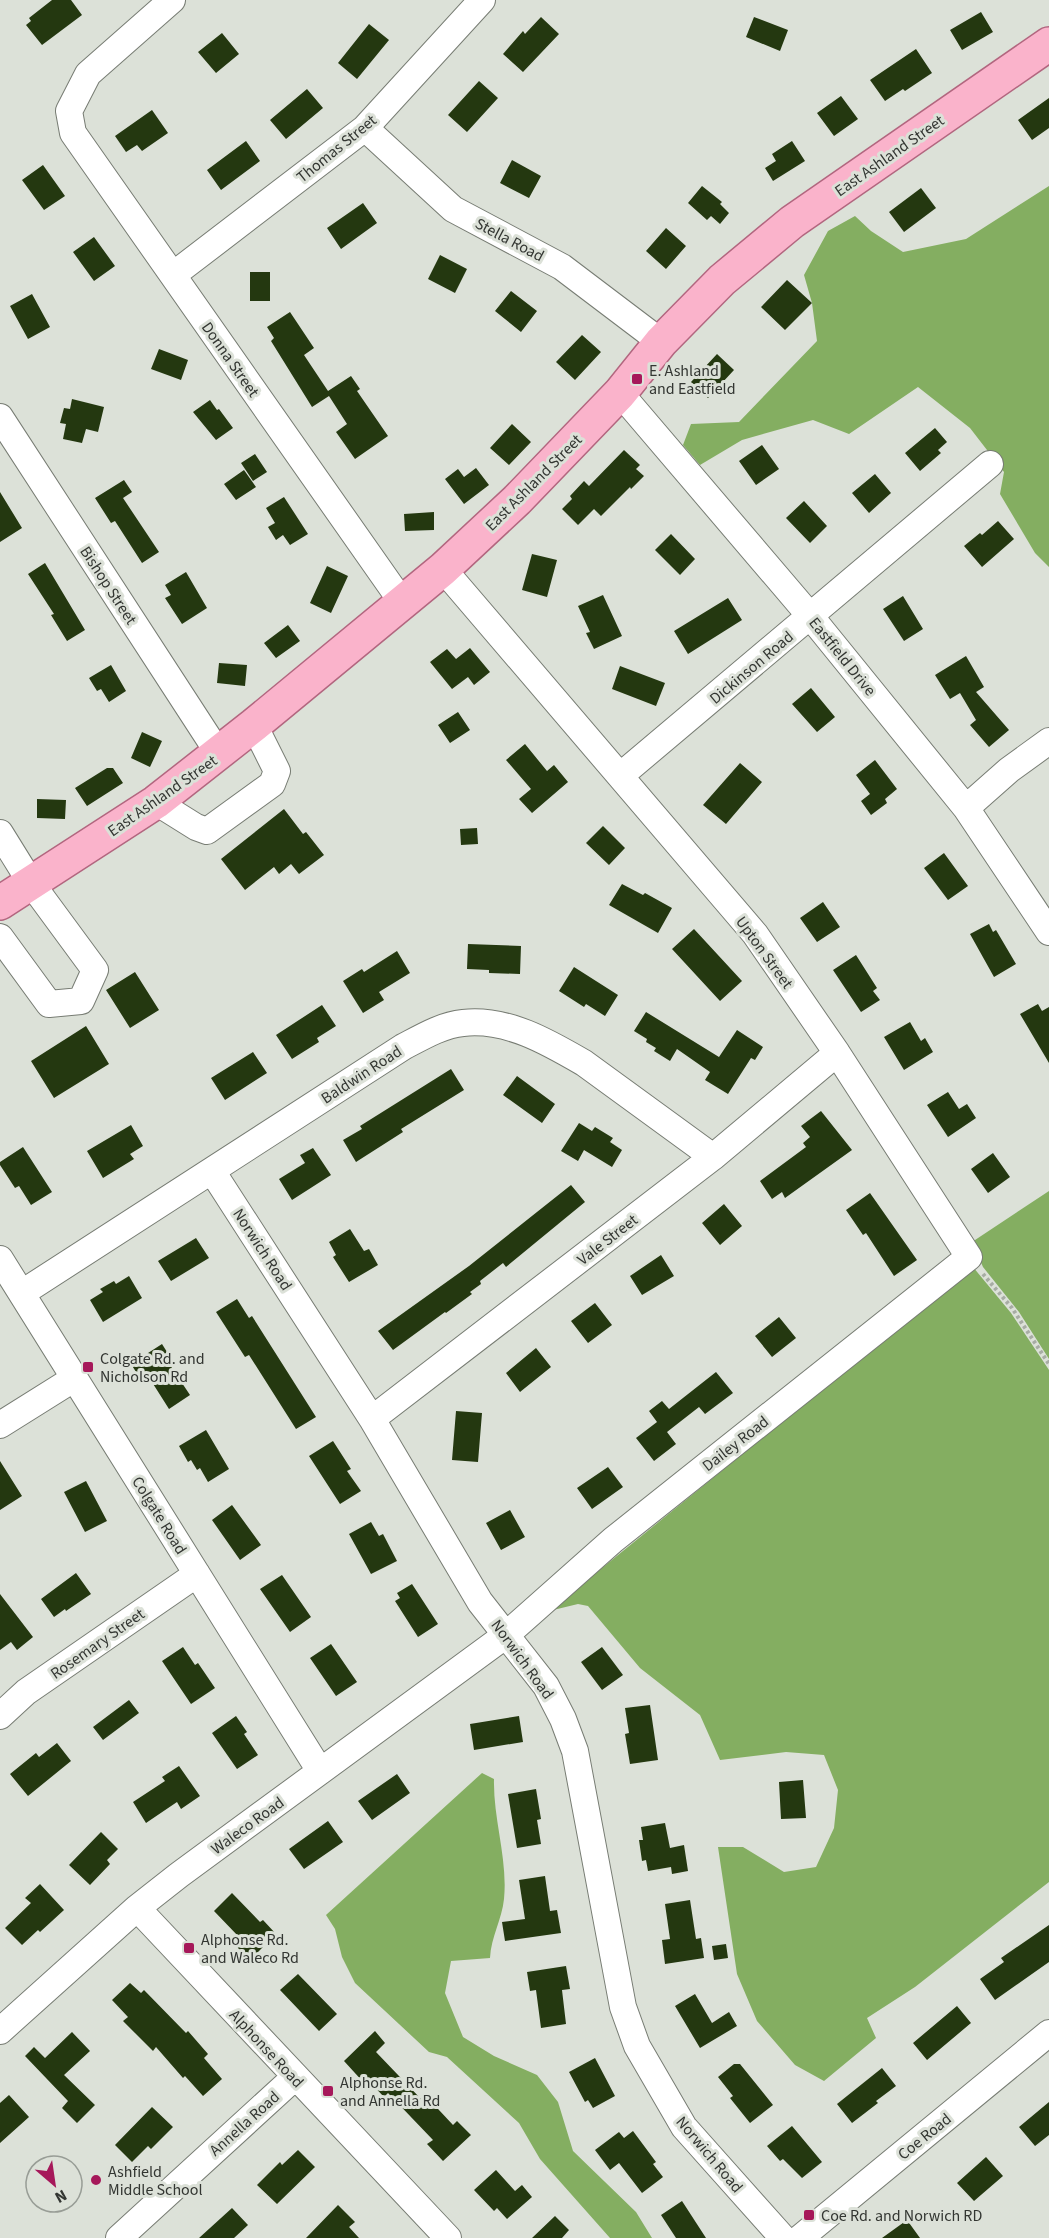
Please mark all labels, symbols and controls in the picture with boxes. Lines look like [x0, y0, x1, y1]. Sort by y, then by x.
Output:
street label: Thomas Street [292, 109, 382, 188]
street label: East Ashland Street [830, 109, 949, 202]
street label: Stella Road [471, 213, 548, 267]
street label: Donna Street [196, 317, 265, 402]
place label: E. Ashland and Eastfield [649, 360, 736, 400]
marker: E. Ashland and Eastfield [630, 372, 644, 386]
street label: East Ashland Street [480, 429, 588, 536]
street label: Bishop Street [75, 542, 142, 630]
street label: Eastfield Drive [804, 613, 881, 701]
street label: Dickinson Road [705, 626, 798, 709]
street label: East Ashland Street [103, 749, 222, 842]
street label: Upton Street [730, 912, 798, 994]
street label: Baldwin Road [317, 1041, 406, 1109]
street label: Norwich Road [227, 1204, 297, 1295]
street label: Vale Street [573, 1209, 643, 1270]
place label: Colgate Rd. and Nicholson Rd [100, 1348, 205, 1388]
marker: Colgate Rd. and Nicholson Rd [81, 1360, 95, 1374]
street label: Dailey Road [698, 1411, 773, 1477]
street label: Colgate Road [126, 1472, 192, 1559]
street label: Rosemary Street [46, 1603, 150, 1684]
street label: Norwich Road [486, 1615, 559, 1704]
street label: Waleco Road [207, 1792, 289, 1860]
place label: Alphonse Rd. and Waleco Rd [201, 1929, 299, 1969]
marker: Alphonse Rd. and Waleco Rd [182, 1941, 196, 1955]
street label: Alphonse Road [224, 2005, 308, 2093]
place label: Alphonse Rd. and Annella Rd [340, 2072, 440, 2112]
marker: Alphonse Rd. and Annella Rd [321, 2084, 335, 2098]
street label: Annella Road [205, 2086, 285, 2161]
street label: Coe Road [893, 2108, 956, 2165]
street label: Norwich Road [671, 2112, 748, 2198]
north arrow [24, 2154, 84, 2214]
place label: Ashfield Middle School [108, 2161, 203, 2201]
marker: Ashfield Middle School [89, 2173, 103, 2187]
text: N [51, 2184, 71, 2208]
place label: Coe Rd. and Norwich RD [821, 2205, 982, 2227]
marker: Coe Rd. and Norwich RD [802, 2208, 816, 2222]

